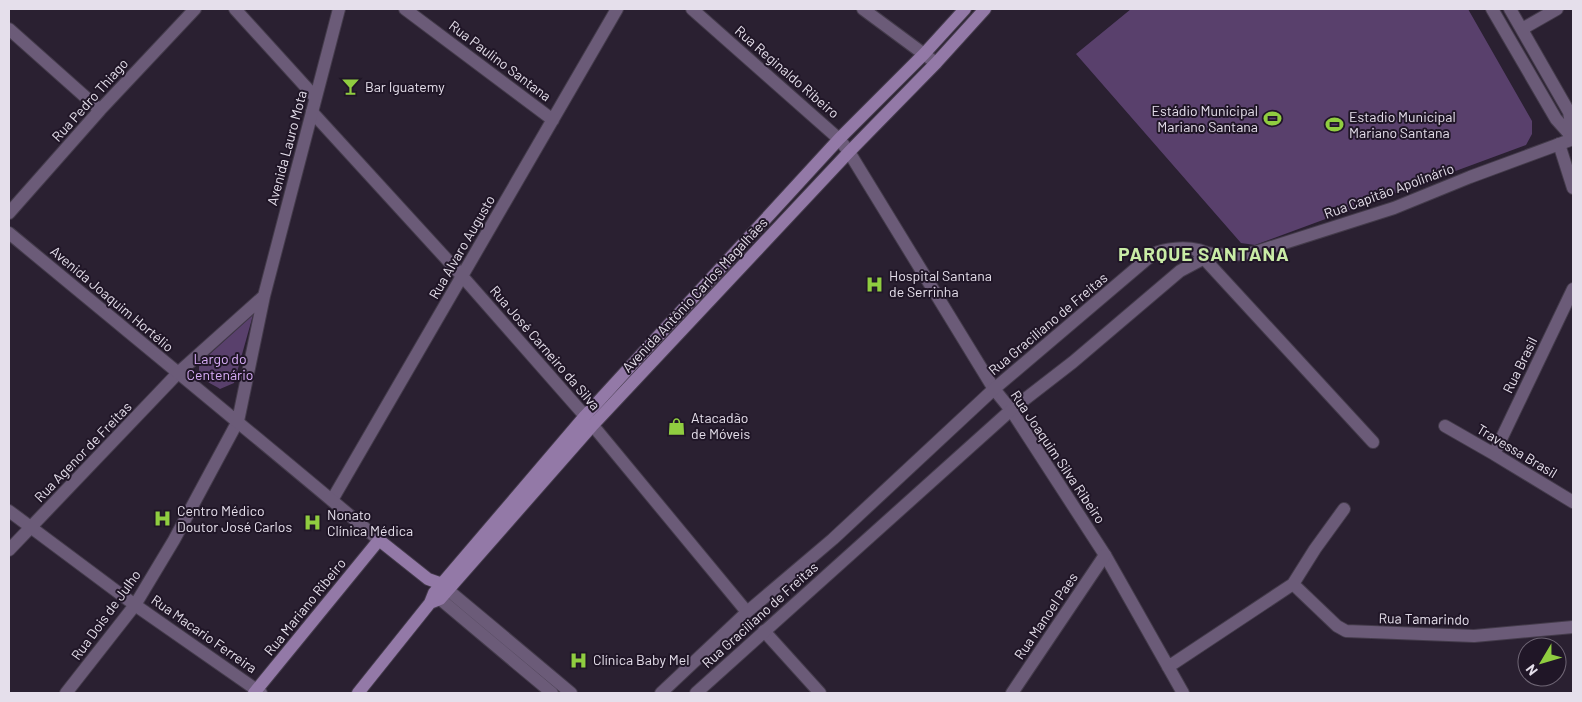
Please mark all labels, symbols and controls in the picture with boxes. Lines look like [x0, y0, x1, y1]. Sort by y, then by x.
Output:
street label: Rua Paulino Santana [446, 17, 555, 105]
street label: Rua Reginaldo Ribeiro [732, 22, 843, 121]
street label: Rua Pedro Thiago [48, 55, 131, 145]
bar icon: Bar Iguatemy [341, 77, 361, 97]
place label: Bar Iguatemy [365, 78, 445, 95]
street label: Avenida Lauro Mota [263, 88, 310, 207]
place label: Estádio Municipal Mariano Santana [1151, 102, 1258, 135]
place label: Estadio Municipal Mariano Santana [1349, 108, 1456, 141]
sports icon: Estádio Municipal Mariano Santana [1262, 109, 1282, 129]
sports icon: Estadio Municipal Mariano Santana [1325, 115, 1345, 135]
street label: Rua Capitão Apolinário [1322, 159, 1456, 222]
street label: Rua Alvaro Augusto [425, 192, 498, 302]
street label: Avenida Antônio Carlos Magalhães [618, 214, 771, 376]
street label: Avenida Joaquim Hortélio [47, 242, 177, 355]
district label: PARQUE SANTANA [1118, 242, 1290, 265]
place label: Hospital Santana de Serrinha [889, 267, 992, 300]
street label: Rua Graciliano de Freitas [985, 269, 1111, 378]
hospital icon: Hospital Santana de Serrinha [865, 274, 885, 294]
street label: Rua José Carneiro da Silva [487, 282, 604, 413]
street label: Rua Brasil [1499, 334, 1540, 396]
park label: Largo do Centenário [187, 350, 253, 383]
street label: Rua Joaquim Silva Ribeiro [1008, 387, 1109, 526]
street label: Rua Agenor de Freitas [30, 398, 135, 505]
place label: Atacadão de Móveis [691, 409, 751, 442]
shop icon: Atacadão de Móveis [667, 416, 687, 436]
street label: Travessa Brasil [1474, 420, 1561, 481]
place label: Centro Médico Doutor José Carlos [177, 502, 292, 535]
place label: Nonato Clínica Médica [327, 506, 413, 539]
hospital icon: Centro Médico Doutor José Carlos [153, 509, 173, 529]
hospital icon: Nonato Clínica Médica [303, 513, 323, 533]
street label: Rua Mariano Ribeiro [260, 555, 349, 659]
street label: Rua Graciliano de Freitas [698, 558, 821, 671]
street label: Rua Dois de Julho [67, 566, 144, 663]
street label: Rua Manoel Paes [1010, 569, 1081, 662]
street label: Rua Macario Ferreira [148, 591, 260, 676]
street label: Rua Tamarindo [1378, 609, 1470, 628]
north arrow [1517, 637, 1567, 687]
hospital icon: Clínica Baby Mel [569, 650, 589, 670]
place label: Clínica Baby Mel [593, 651, 689, 668]
text: N [1522, 661, 1541, 679]

